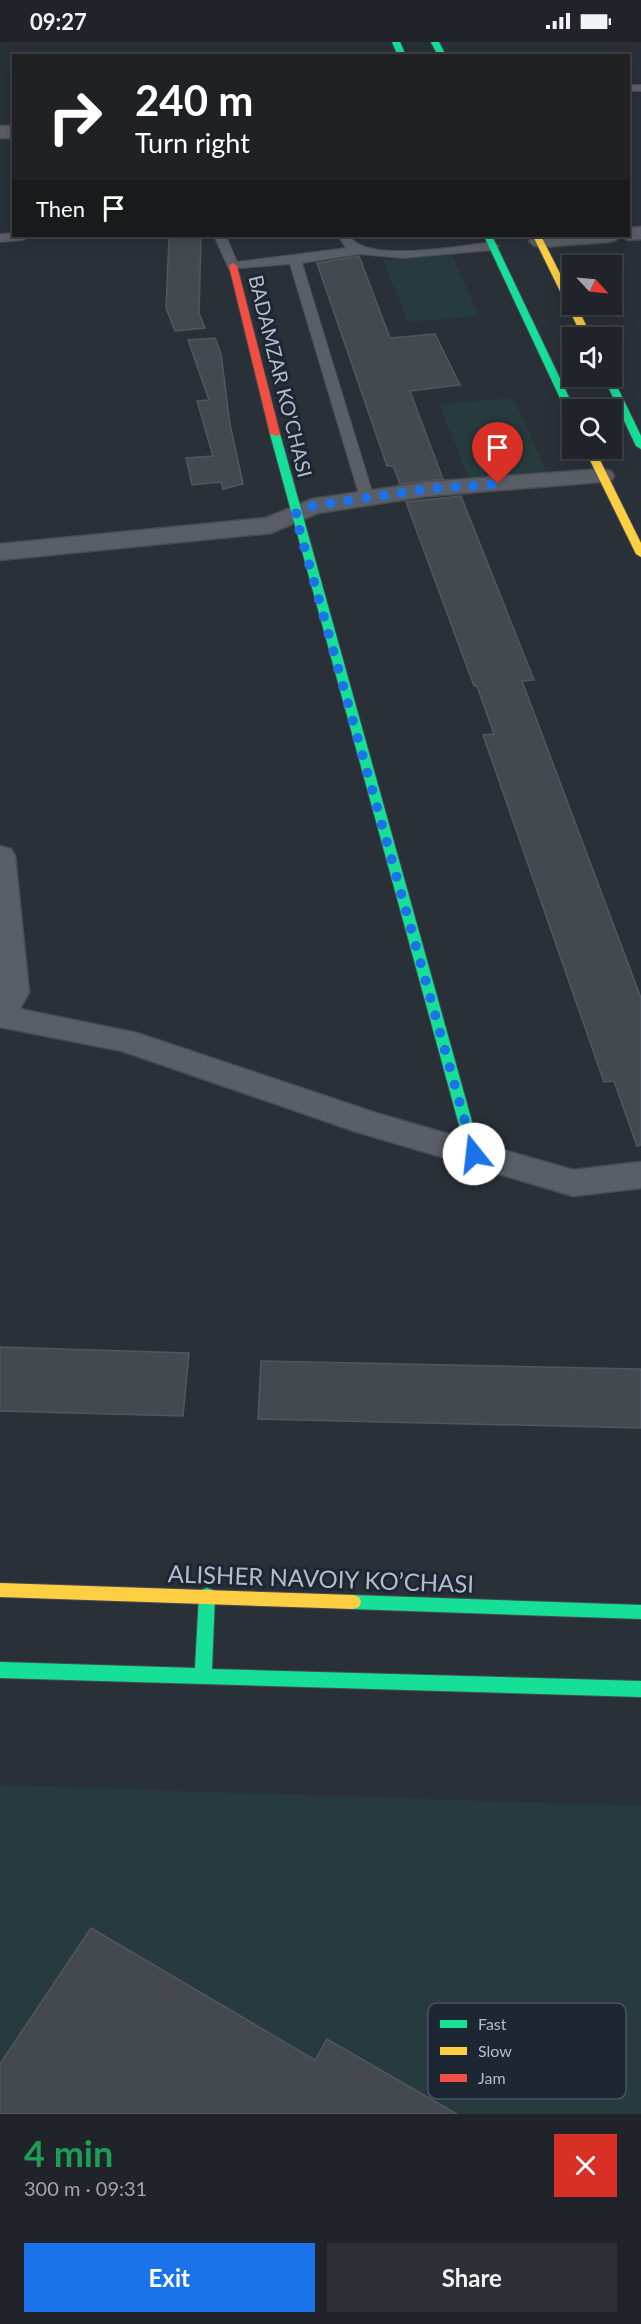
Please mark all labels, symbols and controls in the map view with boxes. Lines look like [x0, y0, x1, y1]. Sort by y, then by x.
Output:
text: 09:27 [30, 8, 87, 35]
text: 240 m [135, 75, 253, 125]
icon: right [36, 78, 114, 156]
text: Turn right [135, 126, 250, 159]
icon: arrive [97, 192, 130, 225]
text: Then [36, 195, 85, 222]
north arrow [562, 255, 622, 315]
map controls [562, 255, 622, 459]
street label: BADAMZAR KO'CHASI [244, 272, 318, 480]
button: sound [562, 327, 622, 387]
button: search [562, 399, 622, 459]
pin [472, 422, 523, 484]
icon: arrive [481, 431, 514, 464]
position arrow [442, 1122, 506, 1186]
street label: ALISHER NAVOIY KO’CHASI [167, 1558, 475, 1598]
legend [428, 2003, 626, 2099]
text: Fast [478, 2014, 507, 2033]
text: Slow [478, 2041, 512, 2060]
text: Jam [478, 2068, 506, 2087]
text: 4 min [24, 2131, 113, 2175]
button: close [554, 2134, 617, 2197]
text: 300 m · 09:31 [24, 2176, 147, 2200]
button: Exit [24, 2243, 315, 2312]
button: Share [327, 2243, 617, 2312]

